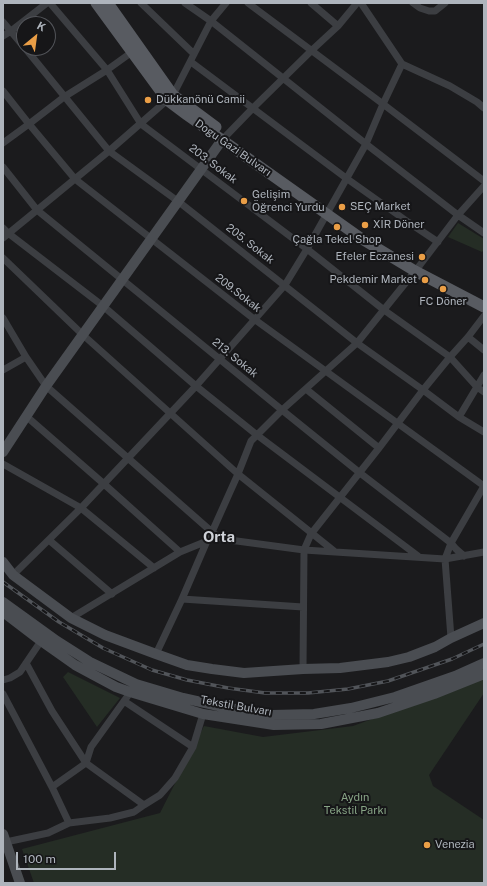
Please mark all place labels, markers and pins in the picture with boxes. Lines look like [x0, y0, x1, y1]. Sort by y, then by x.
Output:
place label: Dükkanönü Camii [156, 93, 245, 107]
marker: Dükkanönü Camii [143, 95, 153, 105]
place label: Gelişim Öğrenci Yurdu [252, 188, 325, 214]
marker: Gelişim Öğrenci Yurdu [239, 196, 249, 206]
place label: SEÇ Market [350, 200, 411, 214]
marker: SEÇ Market [337, 202, 347, 212]
place label: XİR Döner [373, 218, 425, 232]
marker: XİR Döner [360, 220, 370, 230]
marker: Çağla Tekel Shop [332, 222, 342, 232]
place label: Çağla Tekel Shop [292, 233, 382, 247]
place label: Efeler Eczanesi [336, 250, 414, 264]
marker: Efeler Eczanesi [417, 252, 427, 262]
place label: Pekdemir Market [330, 273, 417, 287]
marker: Pekdemir Market [420, 275, 430, 285]
marker: FC Döner [438, 284, 448, 294]
place label: FC Döner [419, 295, 467, 309]
place label: Venezia [435, 838, 475, 852]
marker: Venezia [422, 840, 432, 850]

